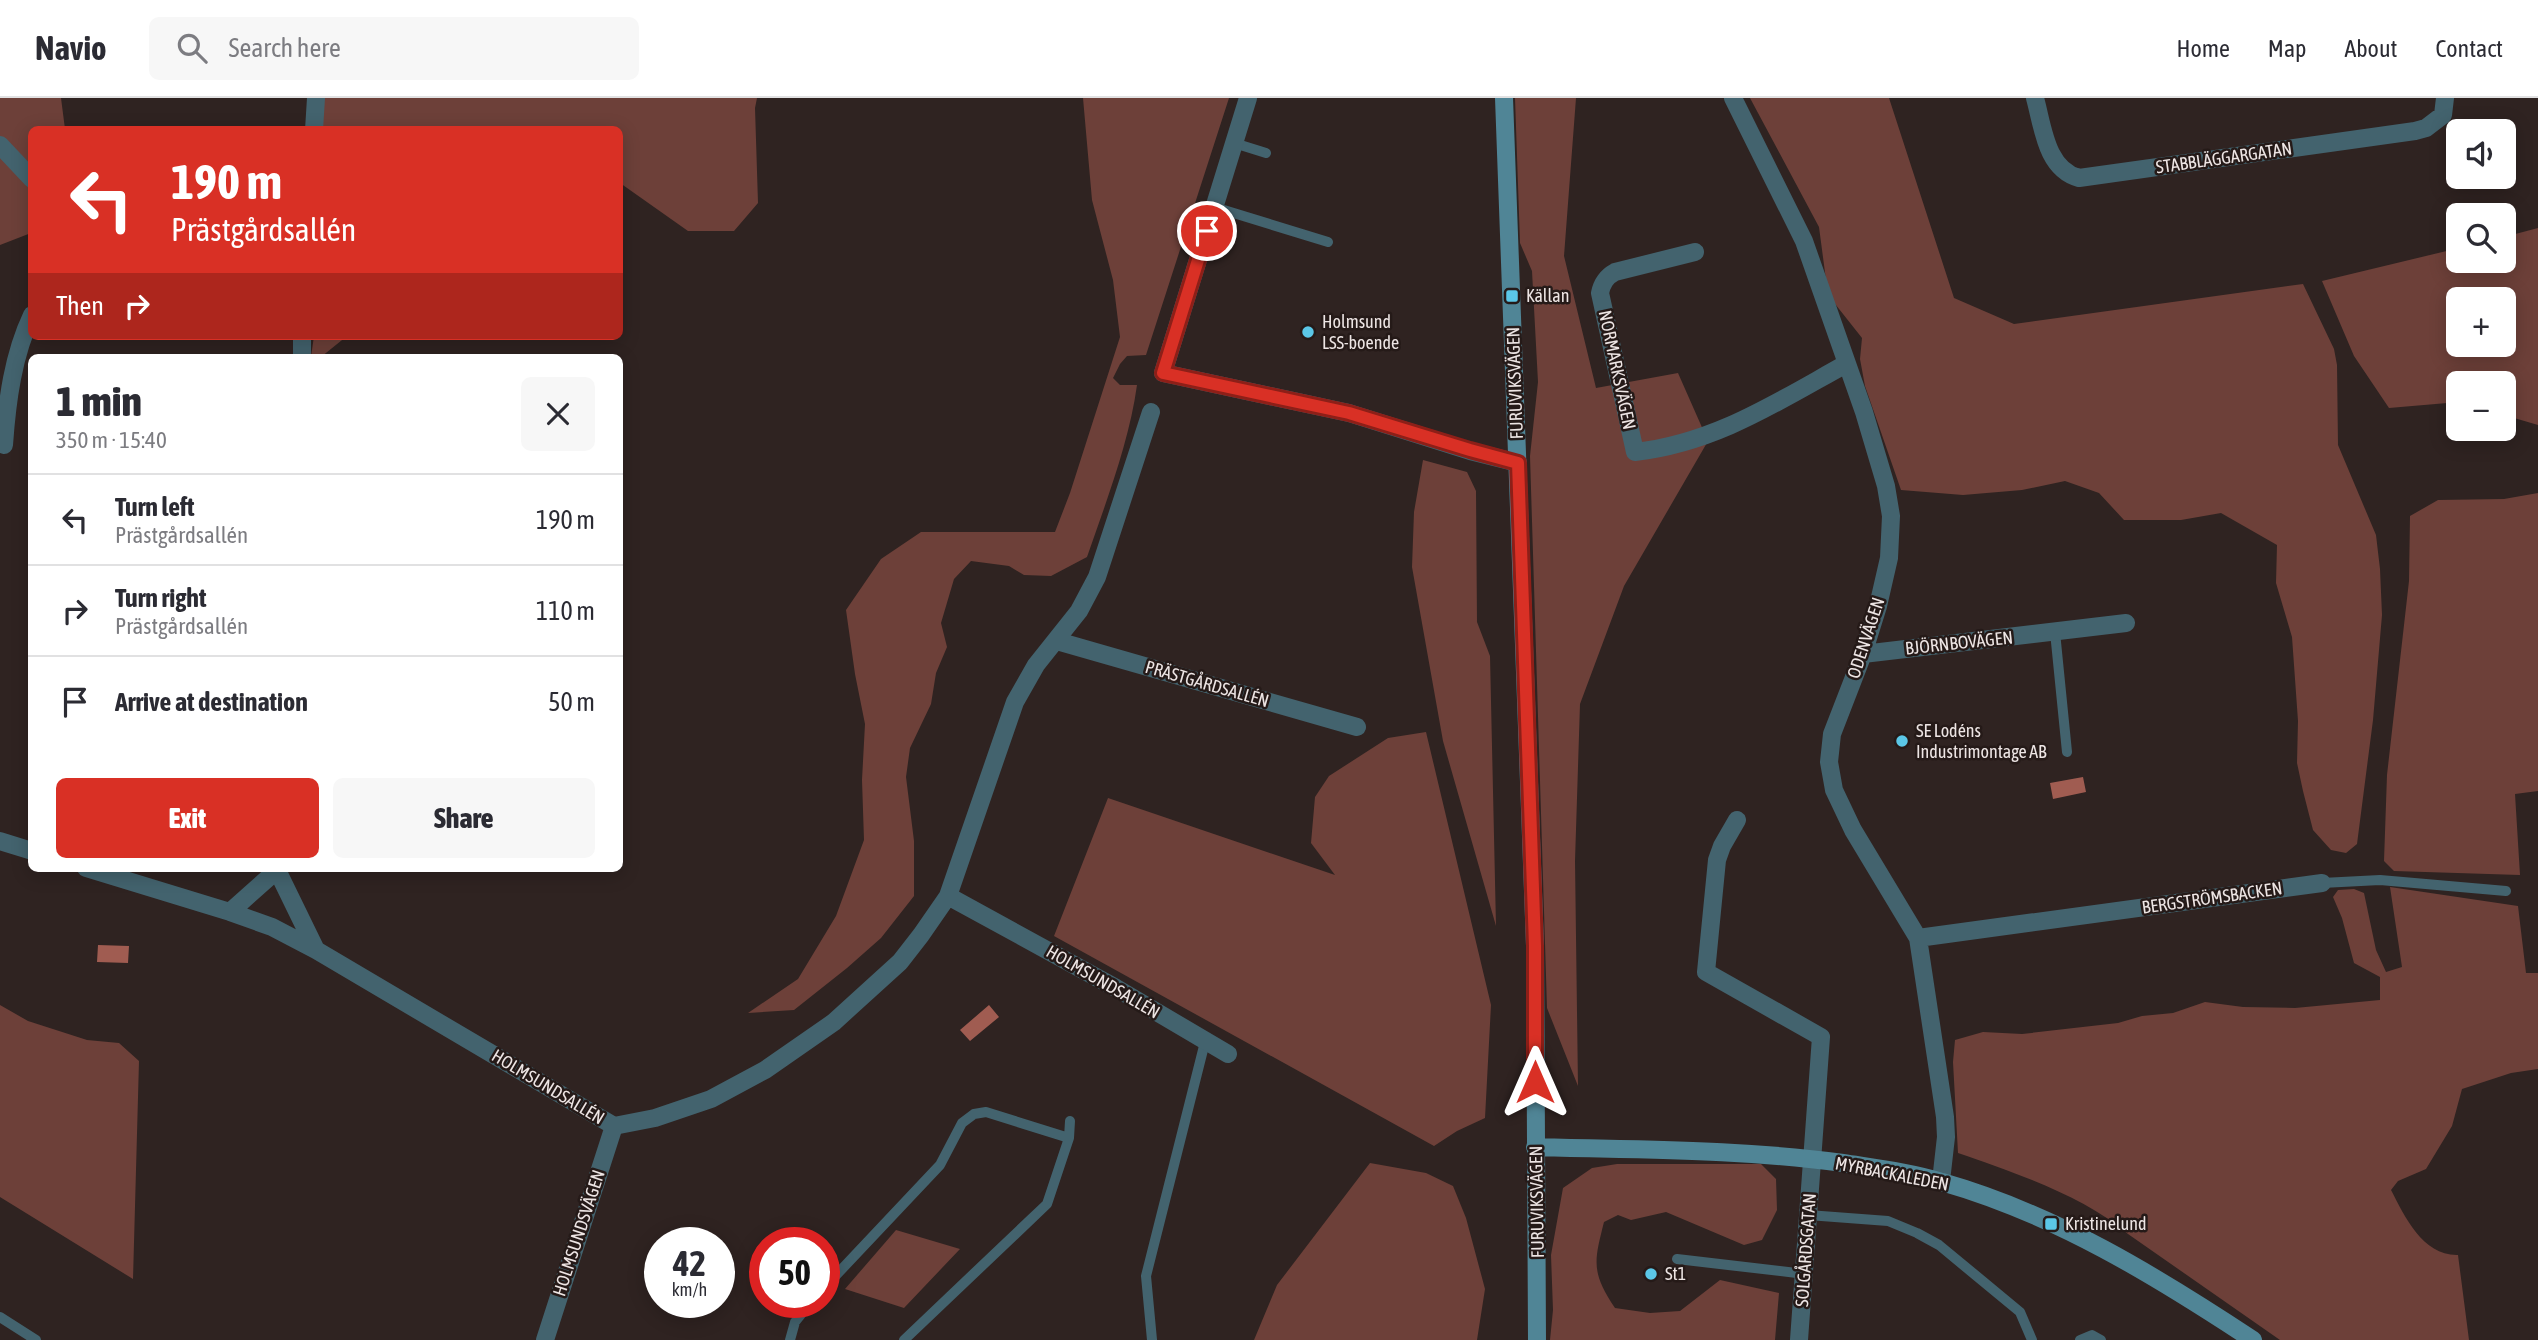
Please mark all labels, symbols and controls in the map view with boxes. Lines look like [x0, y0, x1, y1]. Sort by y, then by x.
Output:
search box [149, 17, 639, 80]
text: Navio [35, 29, 107, 67]
icon: search [173, 29, 211, 67]
text: Search here [229, 33, 341, 63]
text: Home [2176, 35, 2230, 62]
text: Map [2268, 35, 2306, 62]
text: About [2344, 35, 2397, 62]
text: Contact [2435, 35, 2503, 62]
map controls [2446, 119, 2516, 441]
button: sound [2446, 119, 2516, 189]
street label: STABBLÄGGARGATAN [2154, 138, 2293, 177]
text: 190 m [171, 153, 282, 209]
icon: left [56, 154, 147, 245]
pin [1177, 201, 1237, 261]
button: search [2446, 203, 2516, 273]
text: Prästgårdsallén [171, 211, 356, 248]
icon: arrive [1188, 212, 1226, 250]
place label: Källan [1526, 285, 1569, 306]
icon: right [118, 287, 156, 325]
button: + [2446, 287, 2516, 357]
marker: Källan [1504, 288, 1520, 304]
text: Then [56, 291, 104, 321]
street label: NORMARKSVÄGEN [1595, 308, 1640, 432]
place label: Holmsund LSS-boende [1322, 311, 1399, 353]
marker: Holmsund LSS-boende [1300, 324, 1316, 340]
street label: FURUVIKSVÄGEN [1502, 326, 1527, 440]
button: − [2446, 371, 2516, 441]
text: 1 min [56, 377, 142, 425]
button: close [521, 377, 595, 451]
text: 350 m · 15:40 [56, 427, 167, 453]
text: Turn left [115, 492, 195, 522]
icon: left [56, 501, 94, 539]
text: 190 m [536, 505, 595, 535]
text: Prästgårdsallén [115, 522, 248, 548]
text: Turn right [115, 583, 206, 613]
icon: right [56, 592, 94, 630]
street label: ODENVÄGEN [1843, 595, 1888, 681]
text: 110 m [536, 596, 595, 626]
text: Prästgårdsallén [115, 613, 248, 639]
street label: BJÖRNBOVÄGEN [1904, 626, 2014, 659]
street label: PRÄSTGÅRDSALLÉN [1143, 656, 1271, 711]
icon: arrive [56, 683, 94, 721]
text: Arrive at destination [115, 687, 308, 717]
text: 50 m [548, 687, 595, 717]
place label: SE Lodéns Industrimontage AB [1916, 720, 2047, 762]
marker: SE Lodéns Industrimontage AB [1894, 733, 1910, 749]
button: Exit [56, 778, 319, 858]
button: Share [333, 778, 595, 858]
street label: BERGSTRÖMSBACKEN [2140, 877, 2283, 918]
street label: HOLMSUNDSALLÉN [1043, 941, 1164, 1023]
street label: HOLMSUNDSALLÉN [488, 1045, 608, 1128]
position arrow [1498, 1045, 1572, 1119]
street label: FURUVIKSVÄGEN [1525, 1146, 1548, 1258]
street label: MYRBACKALEDEN [1834, 1152, 1951, 1195]
street label: HOLMSUNDSVÄGEN [548, 1167, 609, 1299]
street label: SOLGÅRDSGATAN [1791, 1192, 1820, 1308]
place label: Kristinelund [2065, 1213, 2147, 1234]
marker: Kristinelund [2043, 1216, 2059, 1232]
speed limit sign: 50 [749, 1227, 840, 1318]
text: 42 [673, 1243, 706, 1283]
place label: St1 [1665, 1263, 1686, 1284]
marker: St1 [1643, 1266, 1659, 1282]
text: km/h [672, 1279, 707, 1300]

